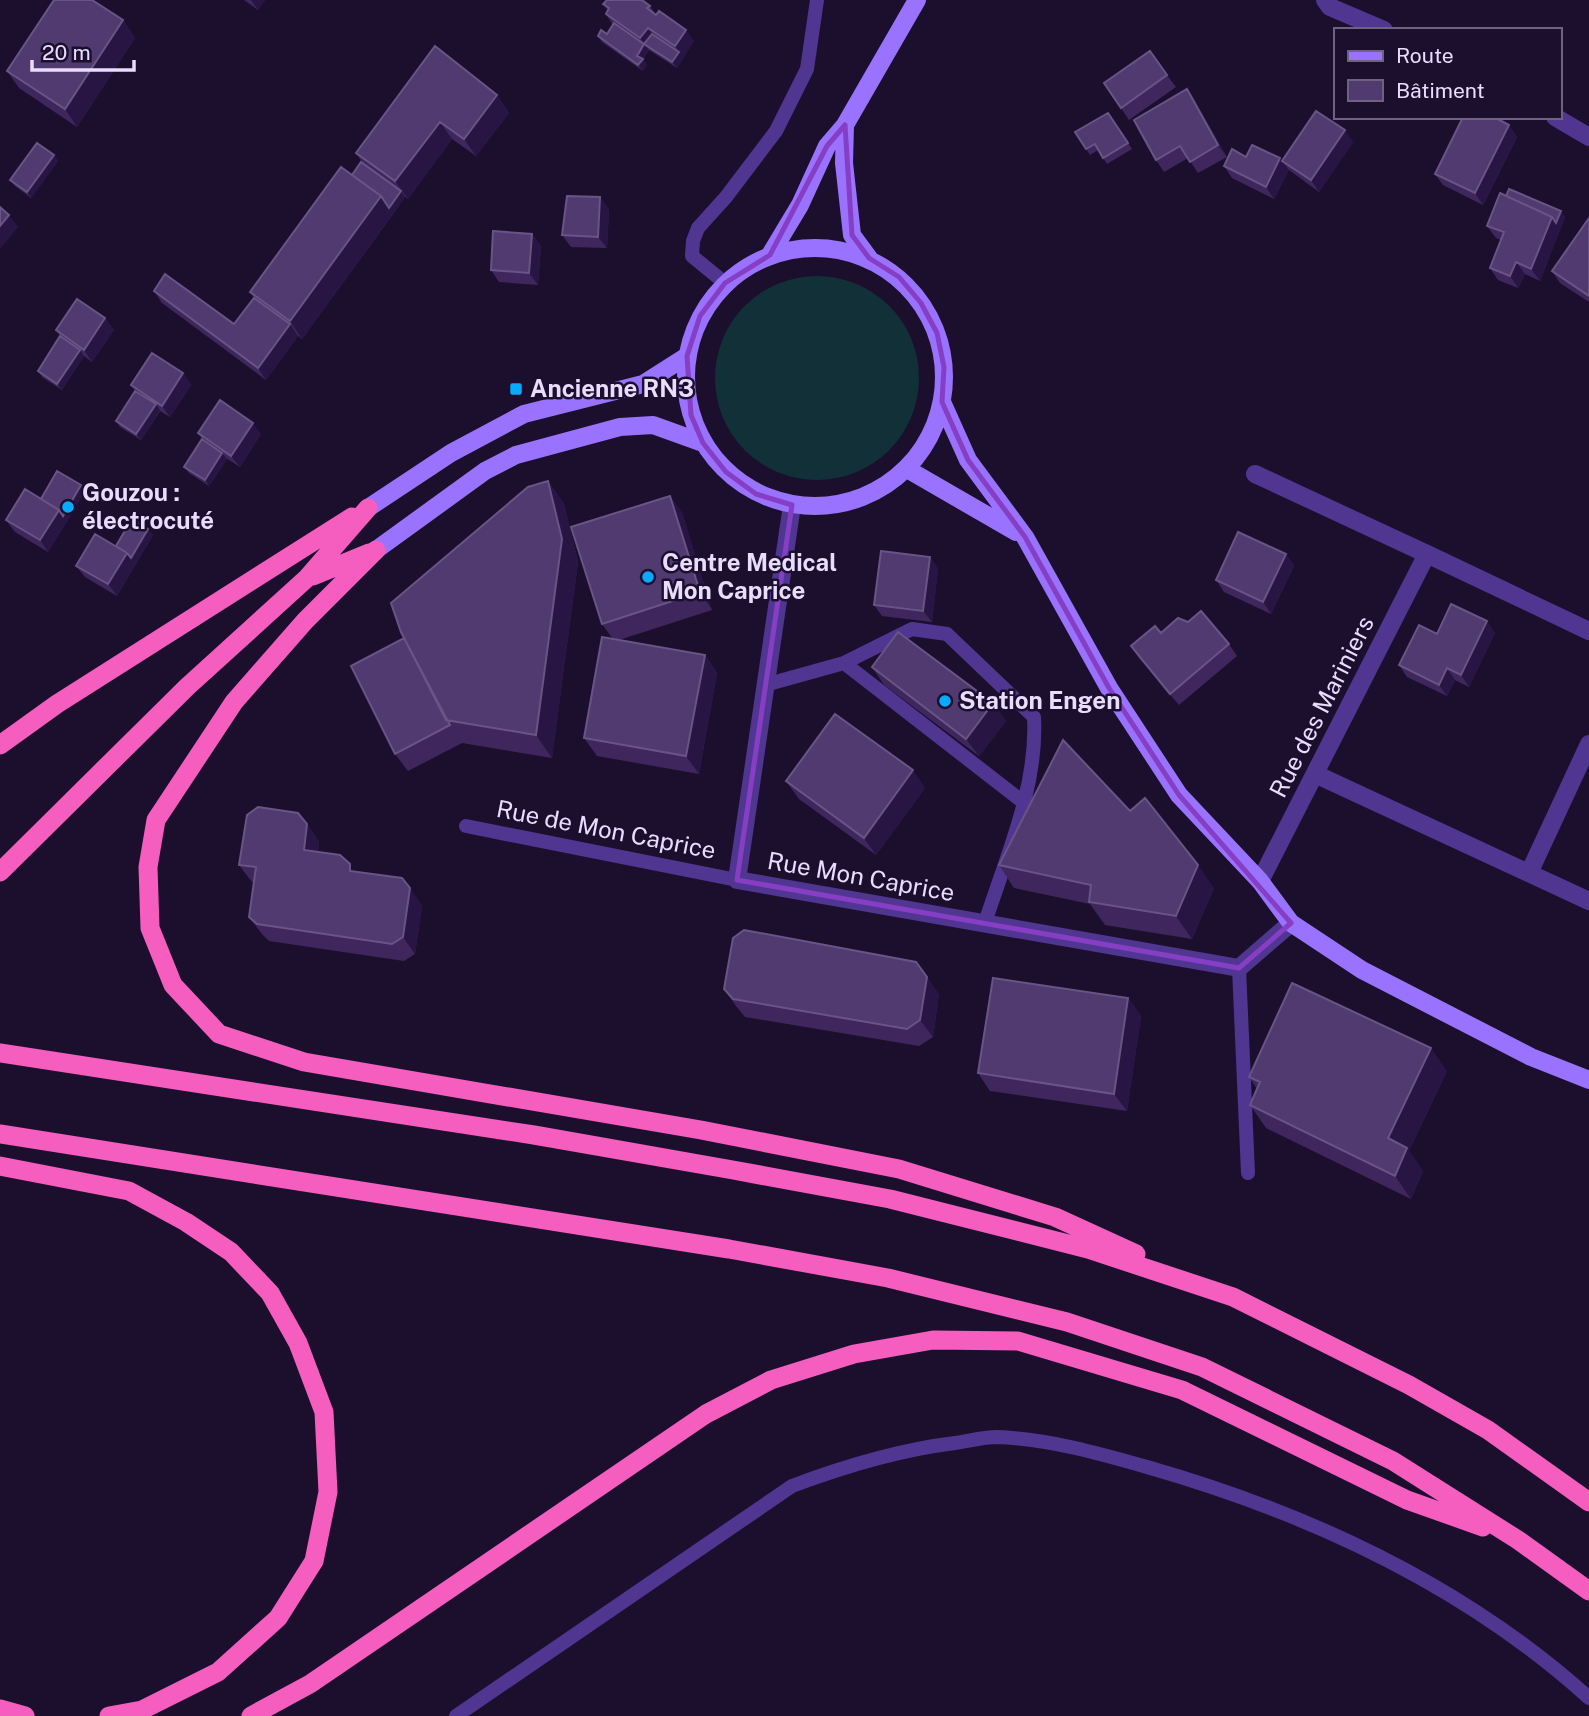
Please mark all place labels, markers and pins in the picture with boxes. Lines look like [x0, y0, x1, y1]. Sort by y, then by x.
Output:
place label: Ancienne RN3 [530, 374, 694, 402]
marker: Ancienne RN3 [508, 381, 524, 397]
place label: Gouzou : électrocuté [82, 478, 214, 534]
marker: Gouzou : électrocuté [60, 499, 76, 515]
place label: Centre Medical Mon Caprice [662, 548, 837, 604]
marker: Centre Medical Mon Caprice [640, 569, 656, 585]
place label: Station Engen [959, 686, 1120, 714]
marker: Station Engen [937, 693, 953, 709]

